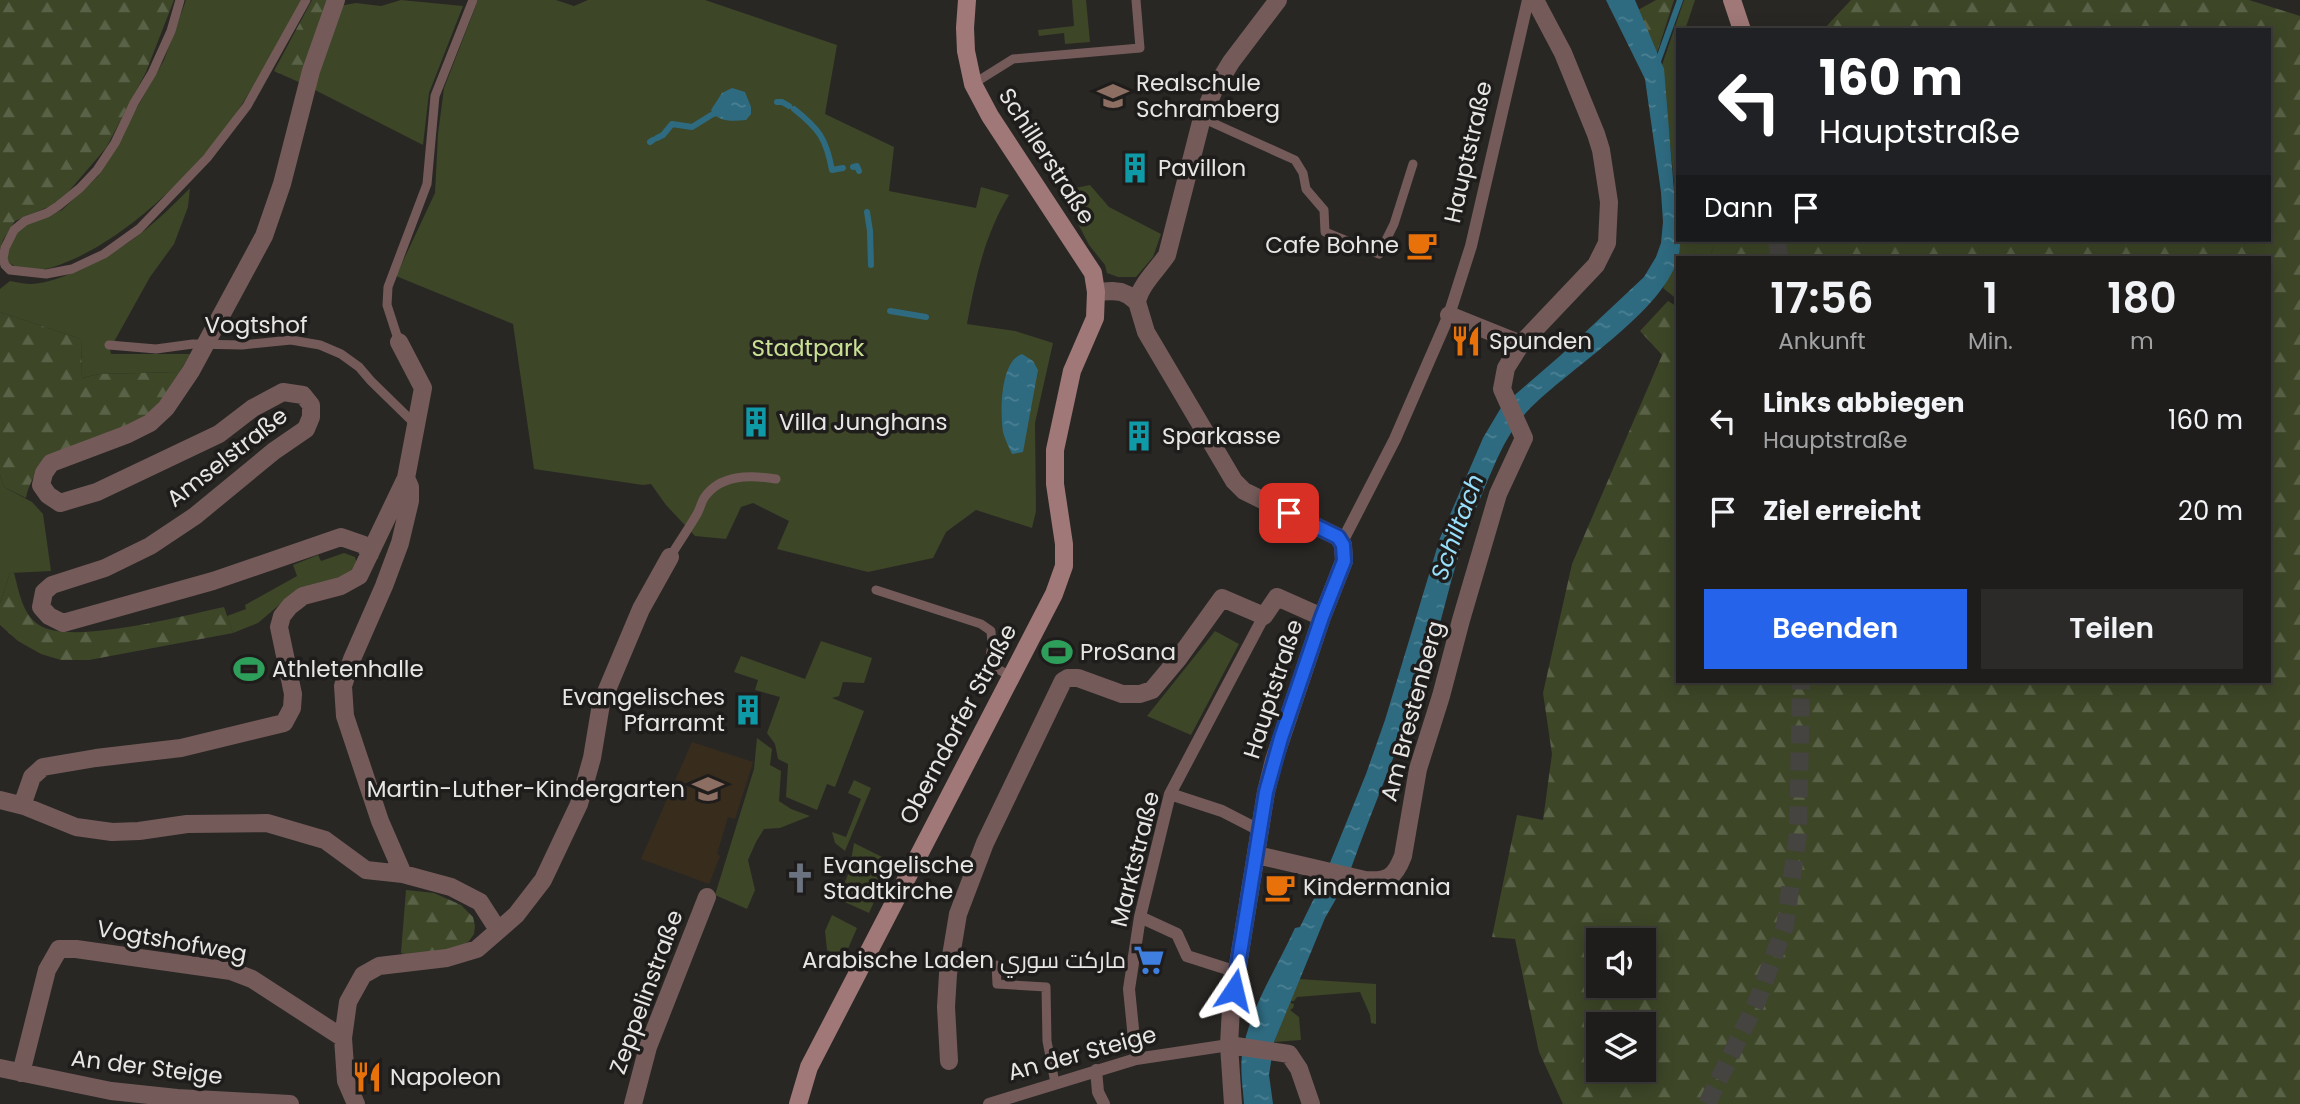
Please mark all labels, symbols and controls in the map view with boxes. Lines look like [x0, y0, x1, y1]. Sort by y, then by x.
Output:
text: 160 m [1819, 44, 1963, 112]
icon: left [1704, 56, 1795, 147]
place label: Realschule Schramberg [1136, 67, 1280, 125]
street label: Hauptstraße [1436, 78, 1500, 226]
school or university icon: Realschule Schramberg [1096, 79, 1130, 113]
street label: Schillerstraße [991, 82, 1103, 230]
text: Hauptstraße [1819, 109, 2020, 154]
building icon: Pavillon [1118, 151, 1152, 185]
place label: Pavillon [1158, 152, 1246, 184]
icon: arrive [1787, 189, 1825, 227]
text: Dann [1704, 190, 1773, 226]
cafe icon: Cafe Bohne [1405, 228, 1439, 262]
place label: Cafe Bohne [1265, 229, 1399, 261]
text: 17:56 [1770, 269, 1874, 328]
text: 1 [1983, 269, 1998, 328]
text: 180 [2107, 269, 2177, 328]
street label: Vogtshof [204, 309, 308, 341]
restaurant icon: Spunden [1449, 324, 1483, 358]
place label: Spunden [1489, 325, 1592, 357]
text: Ankunft [1778, 325, 1866, 357]
text: Min. [1968, 325, 2013, 357]
text: m [2130, 325, 2154, 357]
park label: Stadtpark [752, 332, 865, 364]
text: Links abbiegen [1763, 385, 1965, 421]
street label: Amselstraße [160, 400, 294, 514]
icon: left [1704, 402, 1742, 440]
text: 160 m [2168, 402, 2243, 438]
building icon: Villa Junghans [739, 405, 773, 439]
place label: Villa Junghans [779, 406, 947, 438]
building icon: Sparkasse [1122, 419, 1156, 453]
place label: Sparkasse [1162, 420, 1281, 452]
text: Hauptstraße [1763, 424, 1908, 456]
water label: Schiltach [1423, 469, 1491, 585]
pin [1259, 483, 1319, 543]
icon: arrive [1704, 493, 1742, 531]
text: Ziel erreicht [1763, 493, 1921, 529]
text: 20 m [2178, 493, 2243, 529]
icon: arrive [1270, 494, 1308, 532]
button: Beenden [1704, 589, 1967, 669]
button: Teilen [1981, 589, 2243, 669]
street label: Hauptstraße [1235, 615, 1311, 763]
street label: Am Brestenberg [1373, 617, 1451, 805]
street label: Oberndorfer Straße [892, 618, 1024, 830]
sports icon: ProSana [1040, 635, 1074, 669]
place label: ProSana [1080, 636, 1176, 668]
sports icon: Athletenhalle [232, 652, 266, 686]
place label: Athletenhalle [272, 653, 424, 685]
place label: Evangelisches Pfarramt [562, 681, 725, 739]
building icon: Evangelisches Pfarramt [731, 693, 765, 727]
school or university icon: Martin-Luther-Kindergarten [691, 772, 725, 806]
place label: Martin-Luther-Kindergarten [367, 773, 685, 805]
street label: Marktstraße [1103, 788, 1167, 930]
place label: Evangelische Stadtkirche [823, 849, 974, 907]
church icon: Evangelische Stadtkirche [783, 861, 817, 895]
cafe icon: Kindermania [1263, 870, 1297, 904]
place label: Kindermania [1303, 871, 1451, 903]
street label: Zeppelinstraße [601, 905, 691, 1079]
street label: Vogtshofweg [94, 912, 250, 970]
map controls [1586, 928, 1656, 1082]
button: sound [1586, 928, 1656, 998]
supermarket icon: Arabische Laden ماركت سوري [1132, 943, 1166, 977]
place label: Arabische Laden ماركت سوري [802, 944, 1126, 978]
position arrow [1197, 953, 1271, 1027]
button: layers [1586, 1012, 1656, 1082]
street label: An der Steige [1004, 1018, 1160, 1088]
street label: An der Steige [69, 1042, 225, 1092]
restaurant icon: Napoleon [350, 1060, 384, 1094]
place label: Napoleon [390, 1061, 501, 1093]

